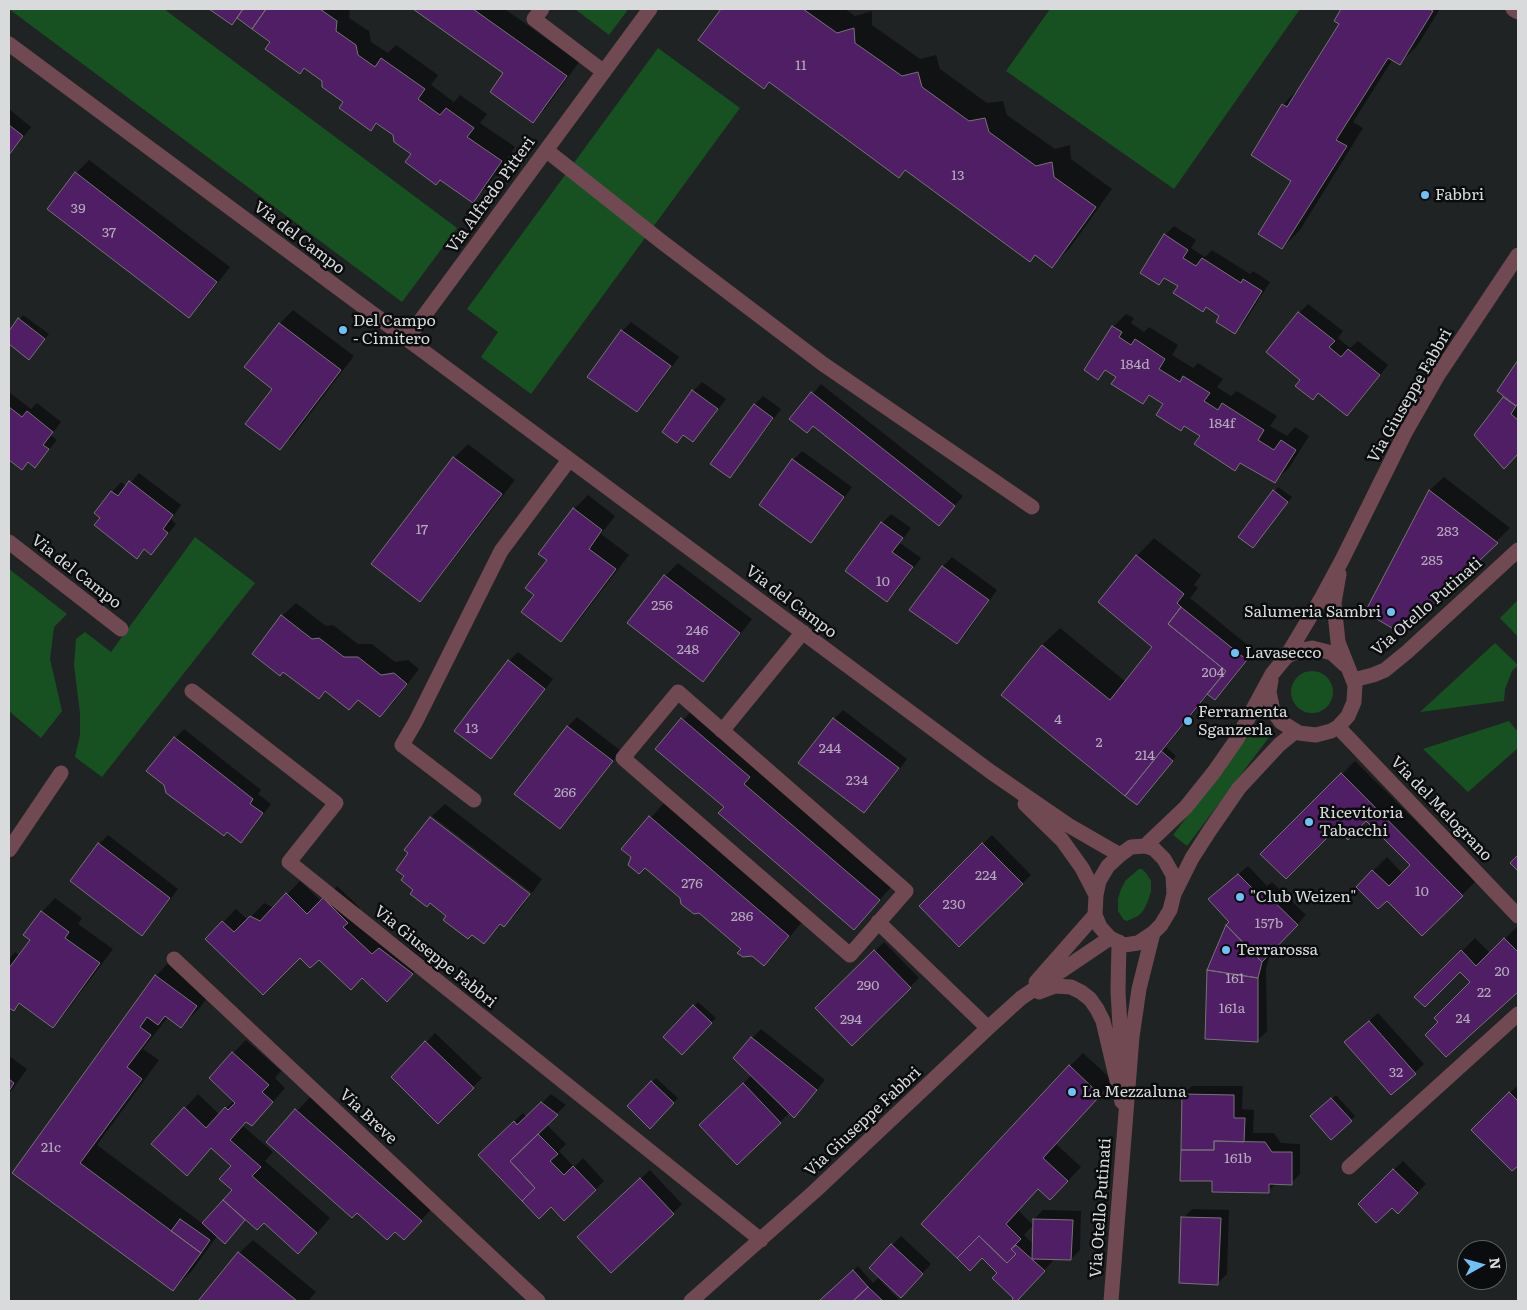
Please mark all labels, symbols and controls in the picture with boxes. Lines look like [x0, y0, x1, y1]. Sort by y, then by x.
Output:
house number: 11 [795, 58, 807, 74]
street label: Via Alfredo Pitteri [443, 133, 539, 257]
house number: 13 [951, 168, 965, 184]
place label: Fabbri [1435, 185, 1484, 205]
marker: Fabbri [1419, 189, 1431, 201]
street label: Via del Campo [250, 198, 348, 278]
house number: 39 [71, 201, 85, 217]
house number: 37 [102, 225, 116, 241]
place label: Del Campo - Cimitero [353, 311, 436, 349]
marker: Del Campo - Cimitero [337, 324, 349, 336]
street label: Via Giuseppe Fabbri [1364, 326, 1456, 466]
house number: 184d [1120, 357, 1150, 373]
house number: 184f [1209, 416, 1235, 432]
house number: 17 [416, 522, 428, 538]
house number: 283 [1437, 524, 1459, 540]
street label: Via del Campo [27, 531, 125, 613]
house number: 285 [1421, 553, 1443, 569]
street label: Via Otello Putinati [1368, 554, 1486, 660]
street label: Via del Campo [742, 562, 840, 642]
house number: 10 [876, 574, 890, 590]
house number: 256 [651, 598, 673, 614]
place label: Salumeria Sambri [1244, 602, 1381, 622]
marker: Salumeria Sambri [1385, 606, 1397, 618]
house number: 246 [686, 623, 708, 639]
house number: 248 [677, 642, 699, 658]
place label: Lavasecco [1245, 643, 1322, 663]
marker: Lavasecco [1229, 647, 1241, 659]
house number: 204 [1202, 665, 1224, 681]
place label: Ferramenta Sganzerla [1198, 702, 1288, 740]
house number: 4 [1054, 712, 1062, 728]
marker: Ferramenta Sganzerla [1182, 715, 1194, 727]
house number: 13 [465, 721, 479, 737]
house number: 2 [1095, 735, 1103, 751]
house number: 244 [819, 741, 841, 757]
house number: 214 [1135, 748, 1155, 764]
street label: Via del Melograno [1386, 753, 1496, 865]
house number: 234 [846, 773, 868, 789]
house number: 266 [554, 785, 576, 801]
place label: Ricevitoria Tabacchi [1319, 803, 1403, 841]
marker: Ricevitoria Tabacchi [1303, 816, 1315, 828]
house number: 224 [975, 868, 997, 884]
house number: 276 [681, 876, 703, 892]
house number: 10 [1415, 884, 1429, 900]
place label: "Club Weizen" [1250, 887, 1356, 907]
marker: "Club Weizen" [1234, 891, 1246, 903]
house number: 230 [943, 897, 965, 913]
street label: Via Giuseppe Fabbri [370, 902, 500, 1012]
house number: 286 [731, 909, 753, 925]
house number: 157b [1255, 916, 1283, 932]
place label: Terrarossa [1236, 940, 1318, 960]
marker: Terrarossa [1220, 944, 1232, 956]
house number: 20 [1494, 964, 1510, 980]
house number: 161 [1226, 971, 1244, 987]
house number: 290 [857, 978, 879, 994]
house number: 22 [1477, 985, 1491, 1001]
house number: 161a [1219, 1001, 1245, 1017]
house number: 24 [1456, 1011, 1470, 1027]
house number: 294 [840, 1012, 862, 1028]
street label: Via Giuseppe Fabbri [801, 1063, 925, 1181]
house number: 32 [1389, 1065, 1403, 1081]
place label: La Mezzaluna [1082, 1082, 1187, 1102]
street label: Via Breve [335, 1085, 401, 1149]
marker: La Mezzaluna [1066, 1086, 1078, 1098]
street label: Via Otello Putinati [1087, 1137, 1115, 1279]
house number: 21c [41, 1140, 61, 1156]
house number: 161b [1224, 1151, 1252, 1167]
north arrow [1457, 1240, 1507, 1290]
text: N [1485, 1256, 1507, 1270]

